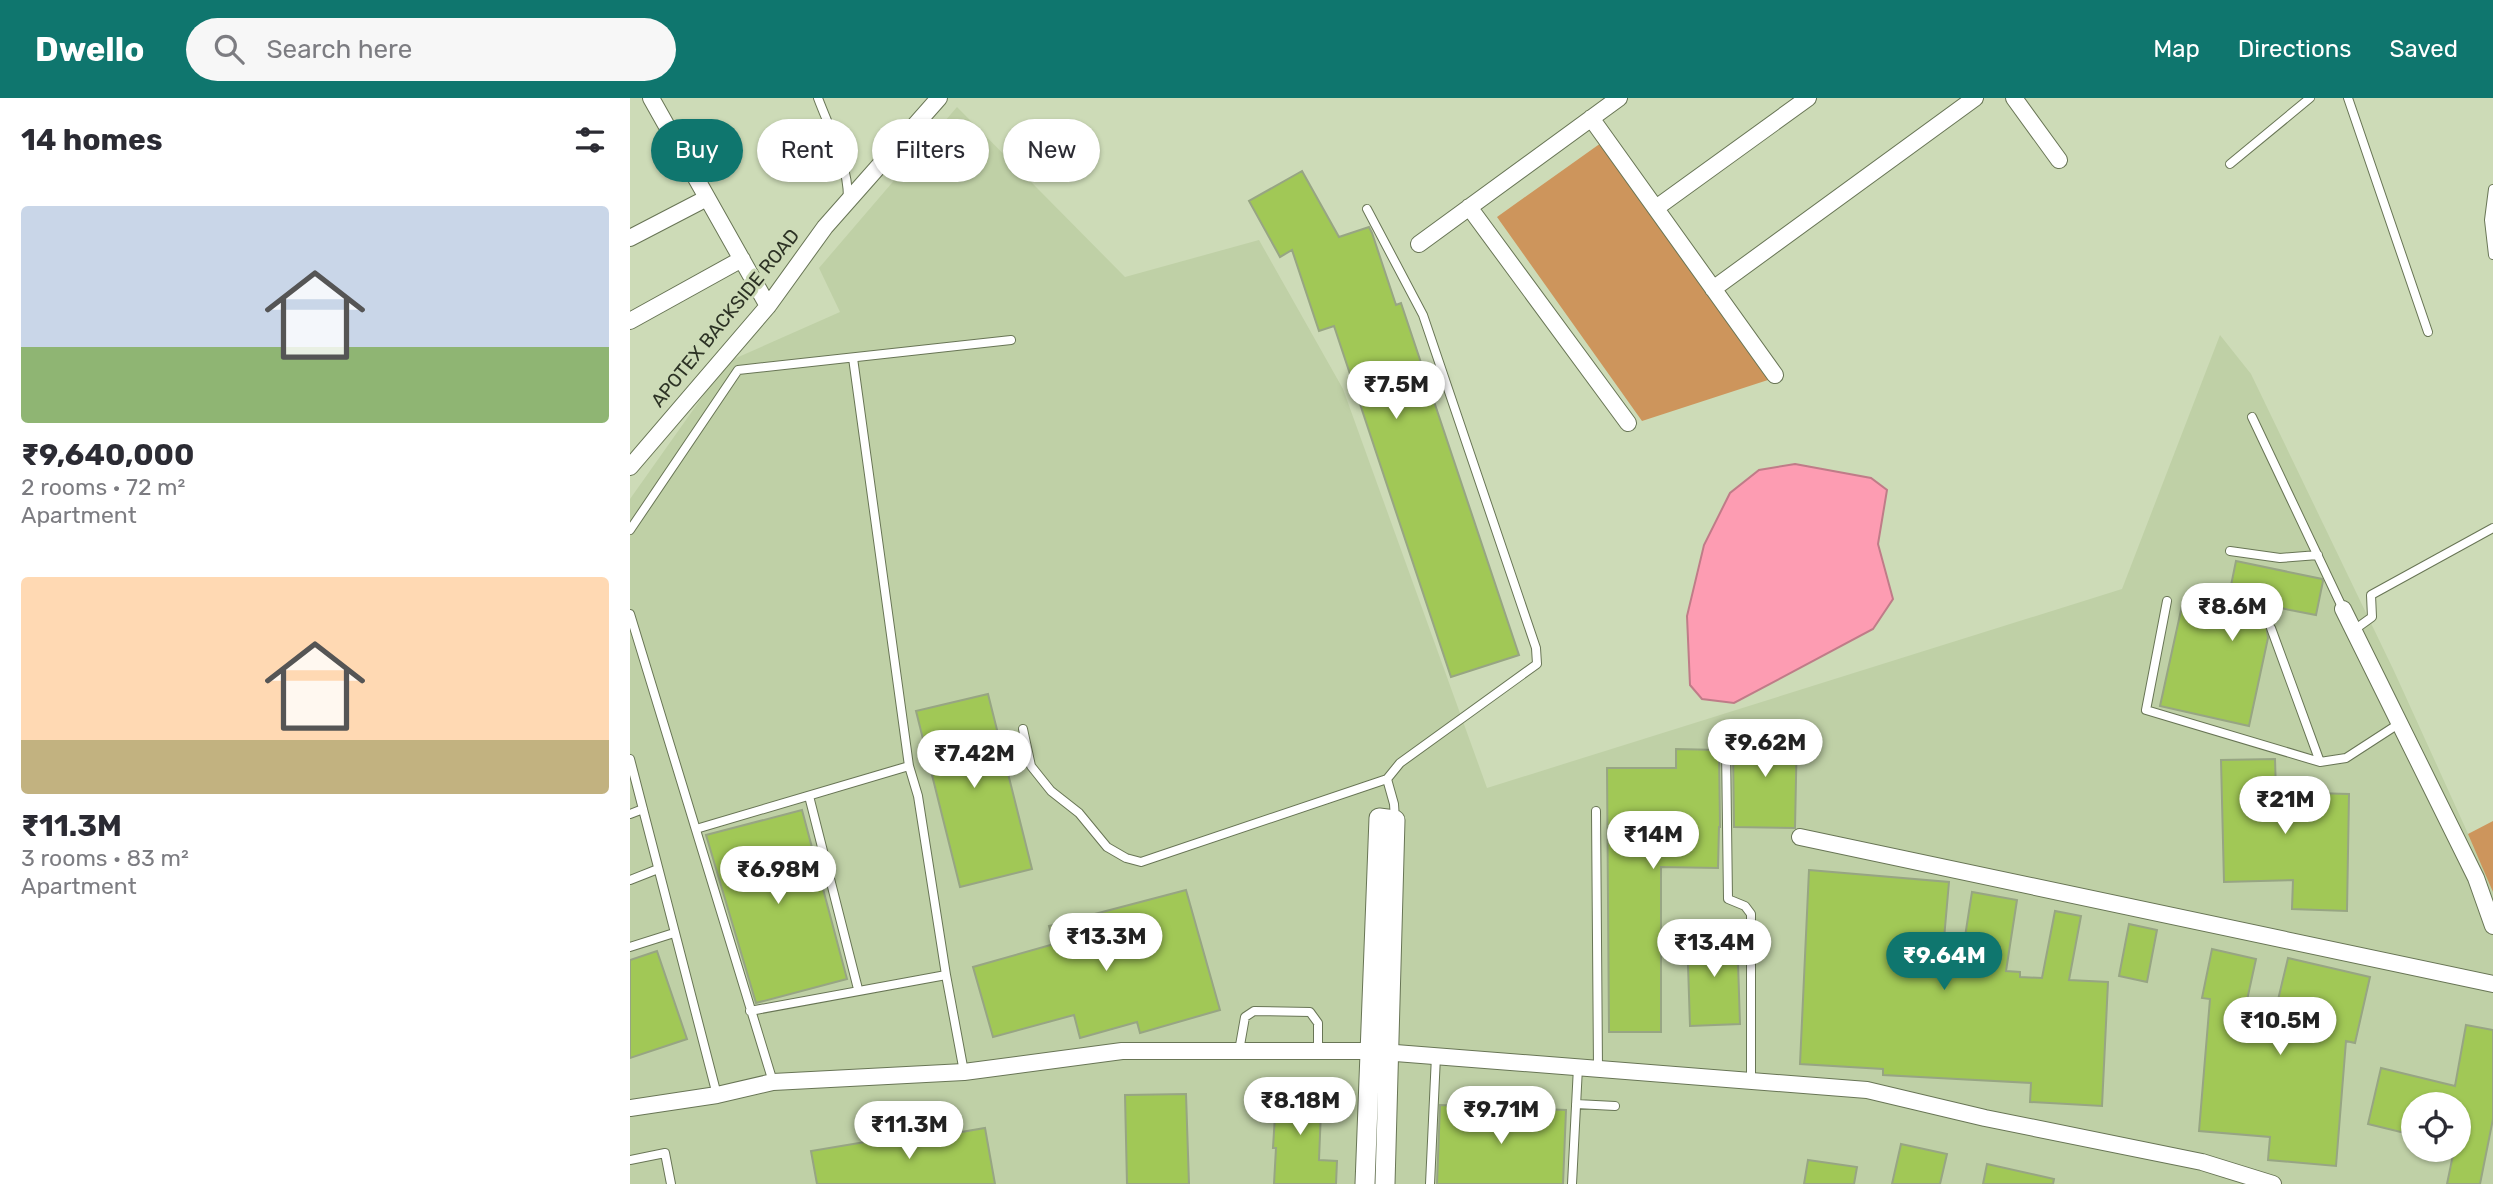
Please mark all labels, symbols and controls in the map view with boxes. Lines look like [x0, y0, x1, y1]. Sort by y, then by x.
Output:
search box [186, 18, 676, 81]
text: Dwello [35, 30, 144, 69]
icon: search [210, 30, 248, 68]
text: Search here [266, 34, 412, 65]
text: Map [2153, 35, 2200, 63]
text: Directions [2238, 35, 2351, 63]
text: Saved [2389, 35, 2458, 63]
chip: Buy [651, 119, 743, 182]
chip: Rent [757, 119, 858, 182]
chip: Filters [872, 119, 989, 182]
chip: New [1003, 119, 1100, 182]
icon: filters [571, 121, 609, 159]
text: 14 homes [21, 122, 163, 158]
street label: APOTEX BACKSIDE ROAD [646, 224, 804, 412]
icon: home [252, 252, 378, 378]
pin: ₹7.5M [1347, 362, 1445, 421]
text: ₹7.5M [1363, 370, 1429, 398]
text: ₹9,640,000 [21, 437, 194, 473]
text: 2 rooms · 72 m² [21, 473, 185, 501]
text: Apartment [21, 501, 137, 529]
pin: ₹8.6M [2183, 584, 2281, 643]
text: ₹8.6M [2197, 592, 2267, 620]
icon: home [252, 623, 378, 749]
pin: ₹9.62M [1708, 720, 1822, 779]
text: ₹9.62M [1724, 728, 1806, 756]
pin: ₹7.42M [917, 730, 1031, 790]
text: ₹7.42M [933, 739, 1015, 767]
pin: ₹21M [2244, 776, 2326, 836]
text: ₹21M [2255, 785, 2315, 813]
text: ₹11.3M [21, 808, 122, 844]
pin: ₹14M [1612, 812, 1694, 871]
text: ₹14M [1623, 820, 1683, 848]
text: 3 rooms · 83 m² [21, 844, 189, 872]
pin: ₹6.98M [721, 846, 835, 906]
text: ₹6.98M [736, 855, 820, 883]
text: Apartment [21, 872, 137, 900]
pin: ₹13.3M [1049, 914, 1163, 973]
pin: ₹13.4M [1657, 920, 1771, 979]
text: ₹13.3M [1065, 922, 1147, 950]
text: ₹13.4M [1673, 928, 1755, 956]
pin: ₹9.64M [1887, 932, 2001, 992]
text: ₹9.64M [1902, 941, 1986, 969]
pin: ₹10.5M [2223, 998, 2337, 1057]
text: ₹10.5M [2239, 1006, 2321, 1034]
pin: ₹8.18M [1243, 1077, 1357, 1137]
text: ₹8.18M [1260, 1086, 1340, 1114]
pin: ₹9.71M [1444, 1086, 1558, 1146]
map controls [2401, 1092, 2471, 1162]
button: locate [2401, 1092, 2471, 1162]
text: ₹9.71M [1463, 1095, 1539, 1123]
pin: ₹11.3M [852, 1102, 966, 1161]
text: ₹11.3M [870, 1110, 948, 1138]

